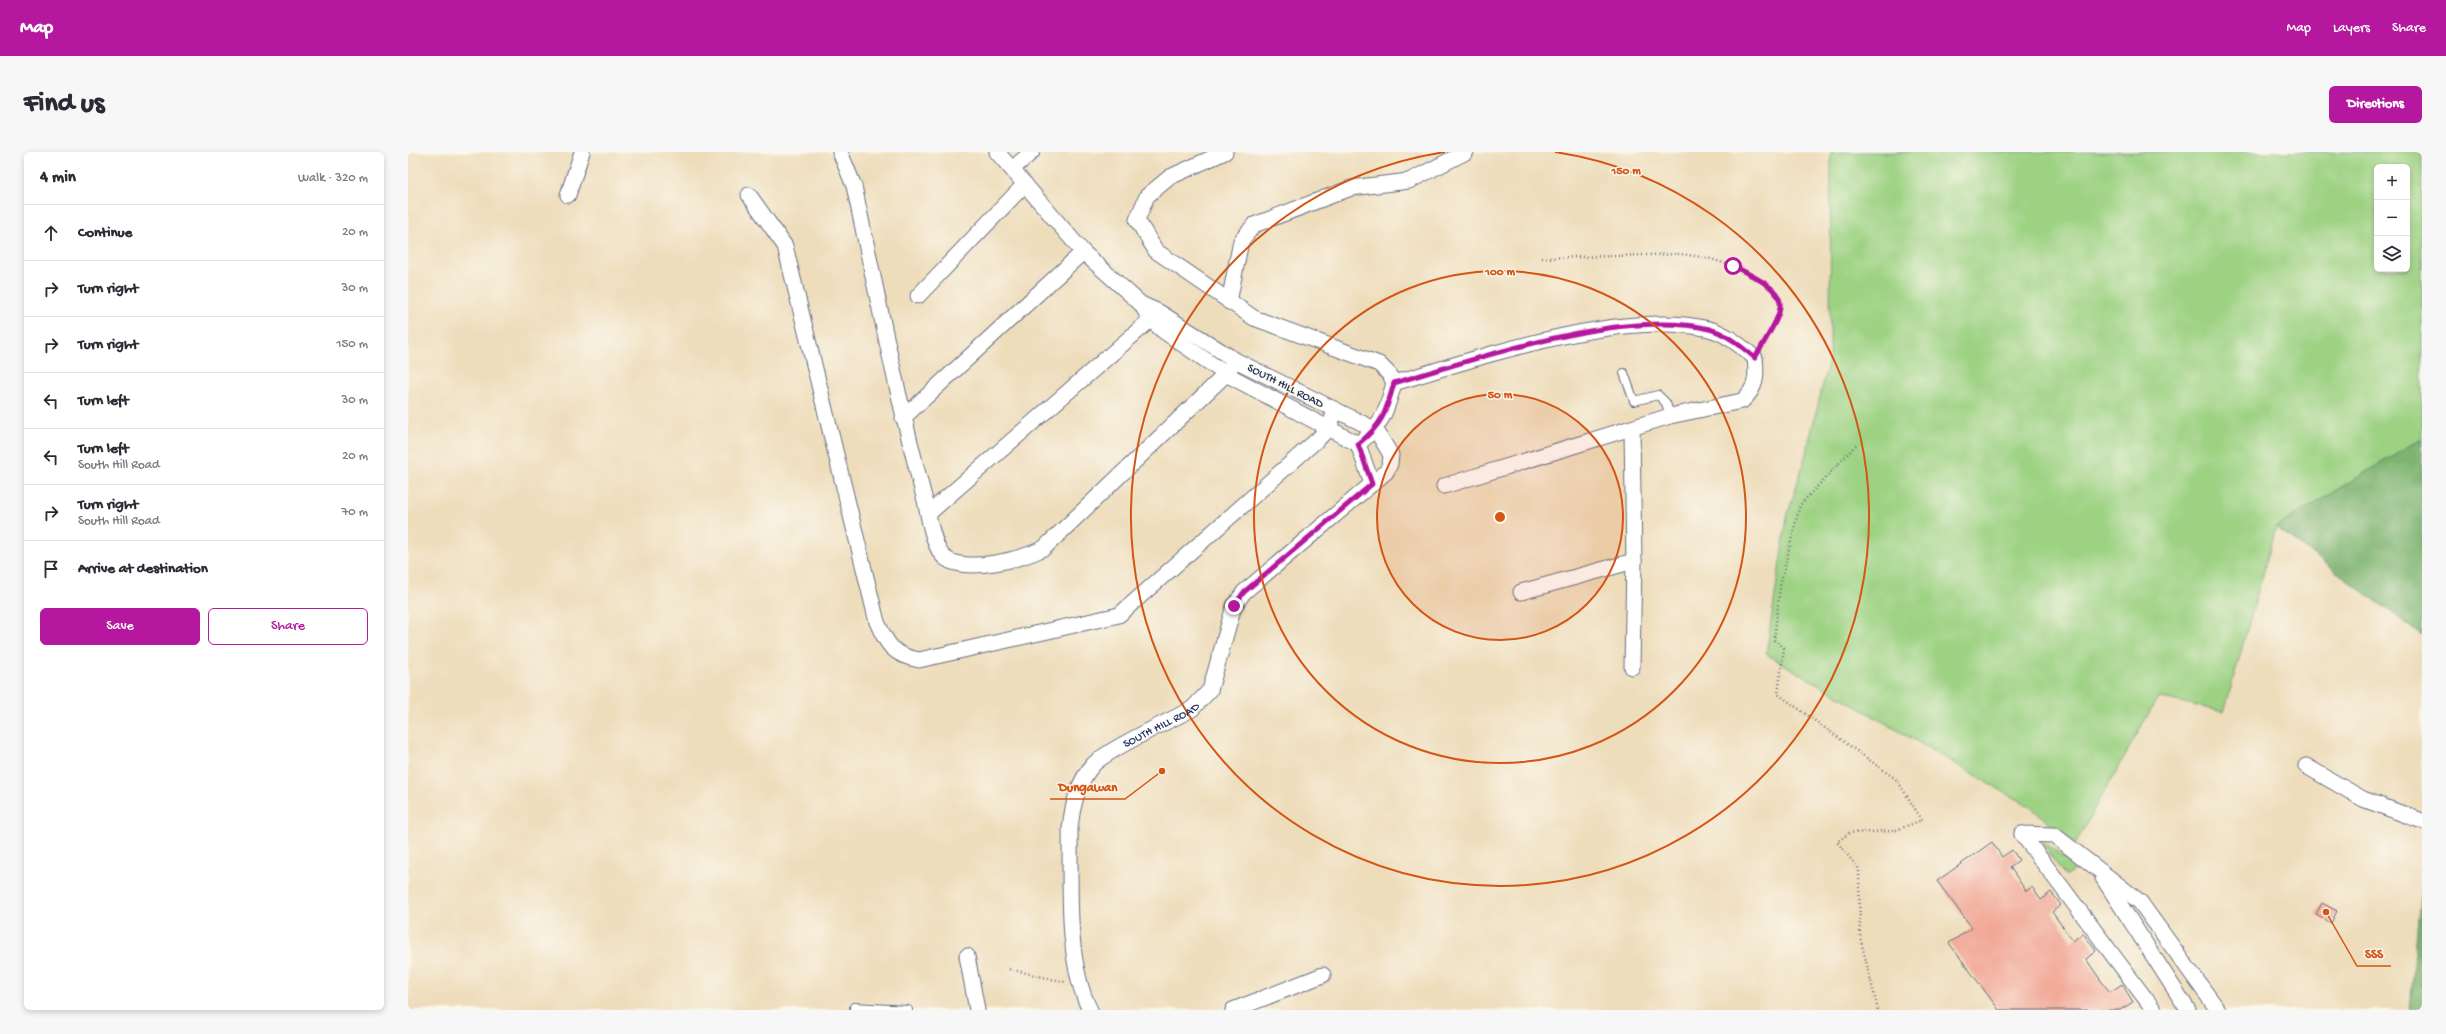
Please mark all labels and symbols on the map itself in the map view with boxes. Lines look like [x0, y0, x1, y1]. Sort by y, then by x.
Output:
text: 150 m [1610, 165, 1641, 179]
route start [1724, 257, 1742, 275]
text: 100 m [1484, 266, 1515, 280]
street label: SOUTH HILL ROAD [1245, 362, 1326, 412]
text: 50 m [1488, 389, 1513, 403]
centre of rings [1493, 510, 1507, 524]
route end [1225, 597, 1243, 615]
street label: SOUTH HILL ROAD [1121, 700, 1204, 752]
callout: Dungawan [1050, 774, 1125, 799]
text: Dungawan [1058, 781, 1118, 796]
callout: SSS [2357, 941, 2391, 966]
text: SSS [2365, 948, 2384, 963]

